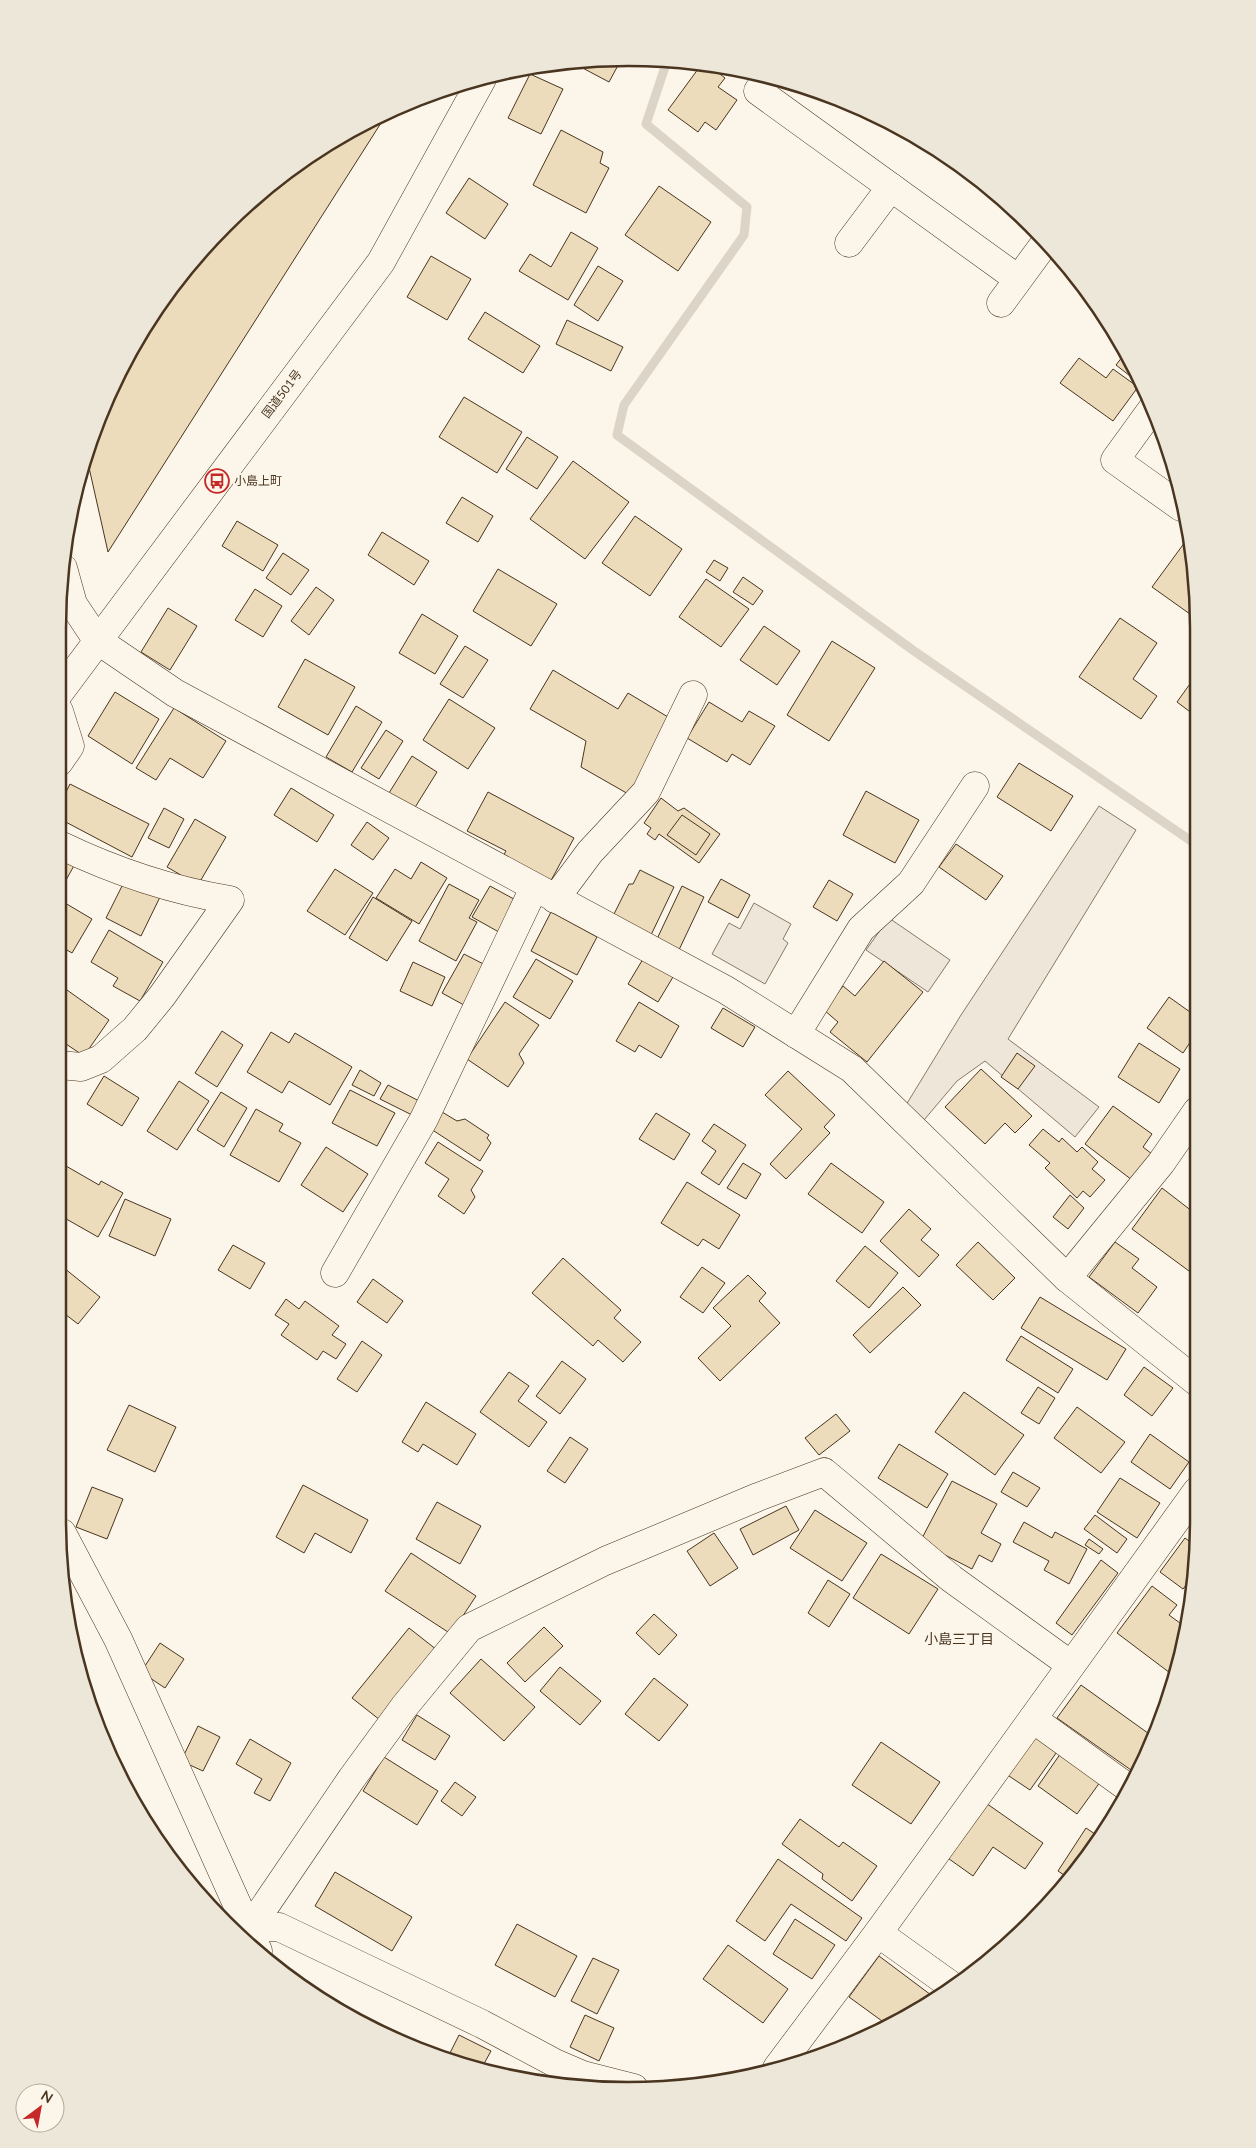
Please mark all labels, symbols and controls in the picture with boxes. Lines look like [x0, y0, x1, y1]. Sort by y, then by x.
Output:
street label: 国道501号 [258, 366, 305, 421]
bus stop icon: 小島上町 [204, 468, 230, 494]
place label: 小島上町 [234, 473, 282, 488]
district label: 小島三丁目 [924, 1630, 994, 1647]
north arrow [15, 2083, 65, 2133]
text: N [38, 2086, 56, 2107]

